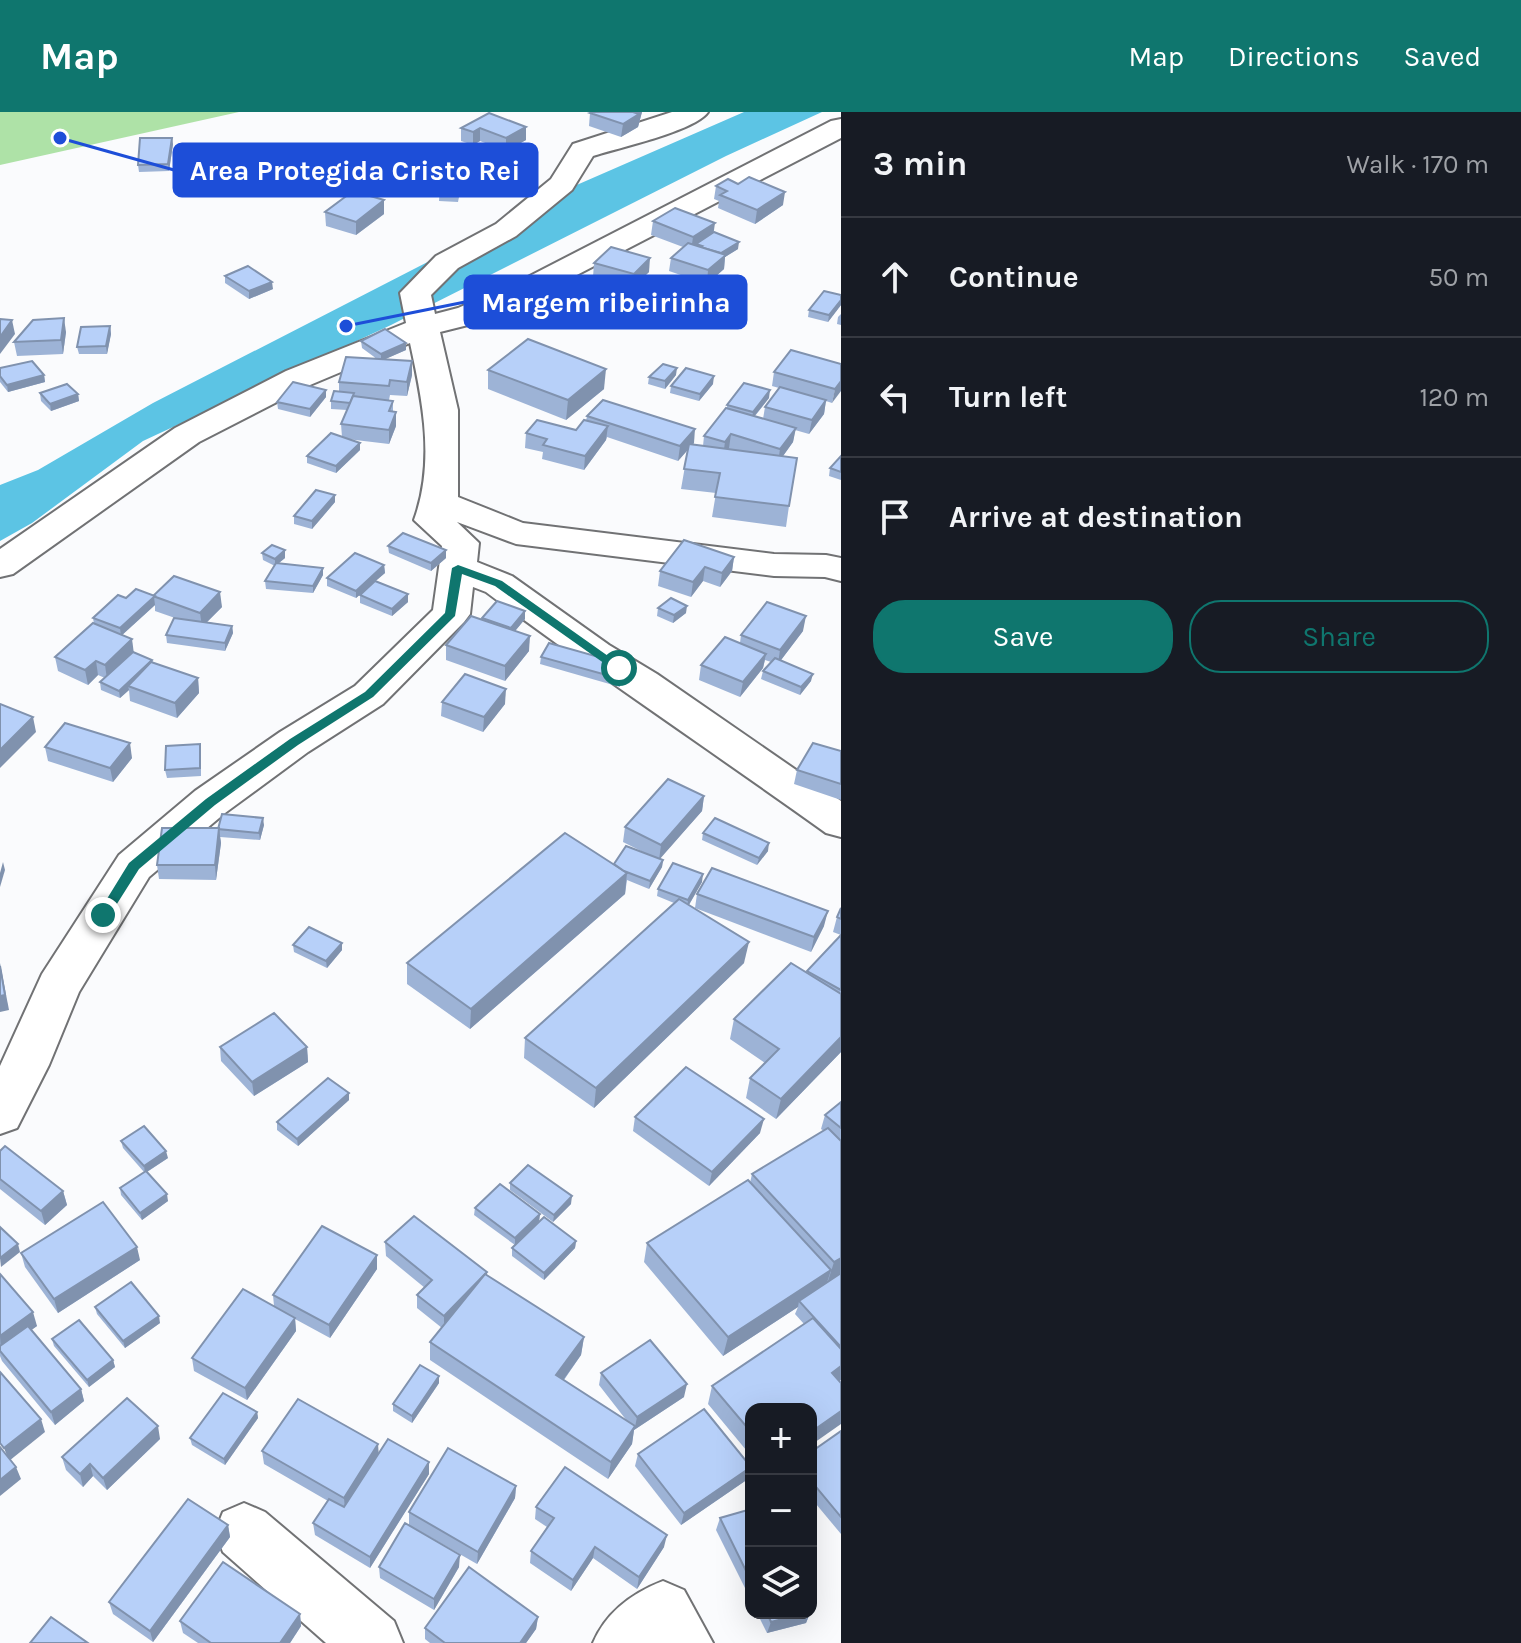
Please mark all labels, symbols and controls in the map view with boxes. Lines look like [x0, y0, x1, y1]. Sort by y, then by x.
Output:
text: Map [40, 34, 119, 79]
text: Map [1129, 40, 1184, 73]
text: Directions [1228, 40, 1360, 73]
text: Saved [1404, 40, 1481, 73]
callout: Area Protegida Cristo Rei [174, 144, 537, 196]
text: 3 min [873, 144, 967, 184]
text: Walk · 170 m [1347, 149, 1489, 180]
text: Area Protegida Cristo Rei [190, 154, 520, 187]
icon: ahead [873, 255, 917, 299]
text: Continue [949, 259, 1079, 295]
text: 50 m [1428, 262, 1489, 293]
callout: Margem ribeirinha [465, 276, 746, 328]
text: Margem ribeirinha [481, 286, 731, 319]
icon: left [873, 375, 917, 419]
text: Turn left [949, 379, 1067, 415]
text: 120 m [1419, 382, 1489, 413]
icon: arrive [873, 495, 917, 539]
text: Arrive at destination [949, 499, 1243, 535]
button: Save [873, 600, 1173, 673]
button: Share [1189, 600, 1489, 673]
route start [601, 650, 637, 686]
route end [85, 897, 121, 933]
map controls [745, 1403, 817, 1619]
button: + [745, 1403, 817, 1475]
button: − [745, 1475, 817, 1547]
button: layers [745, 1547, 817, 1619]

